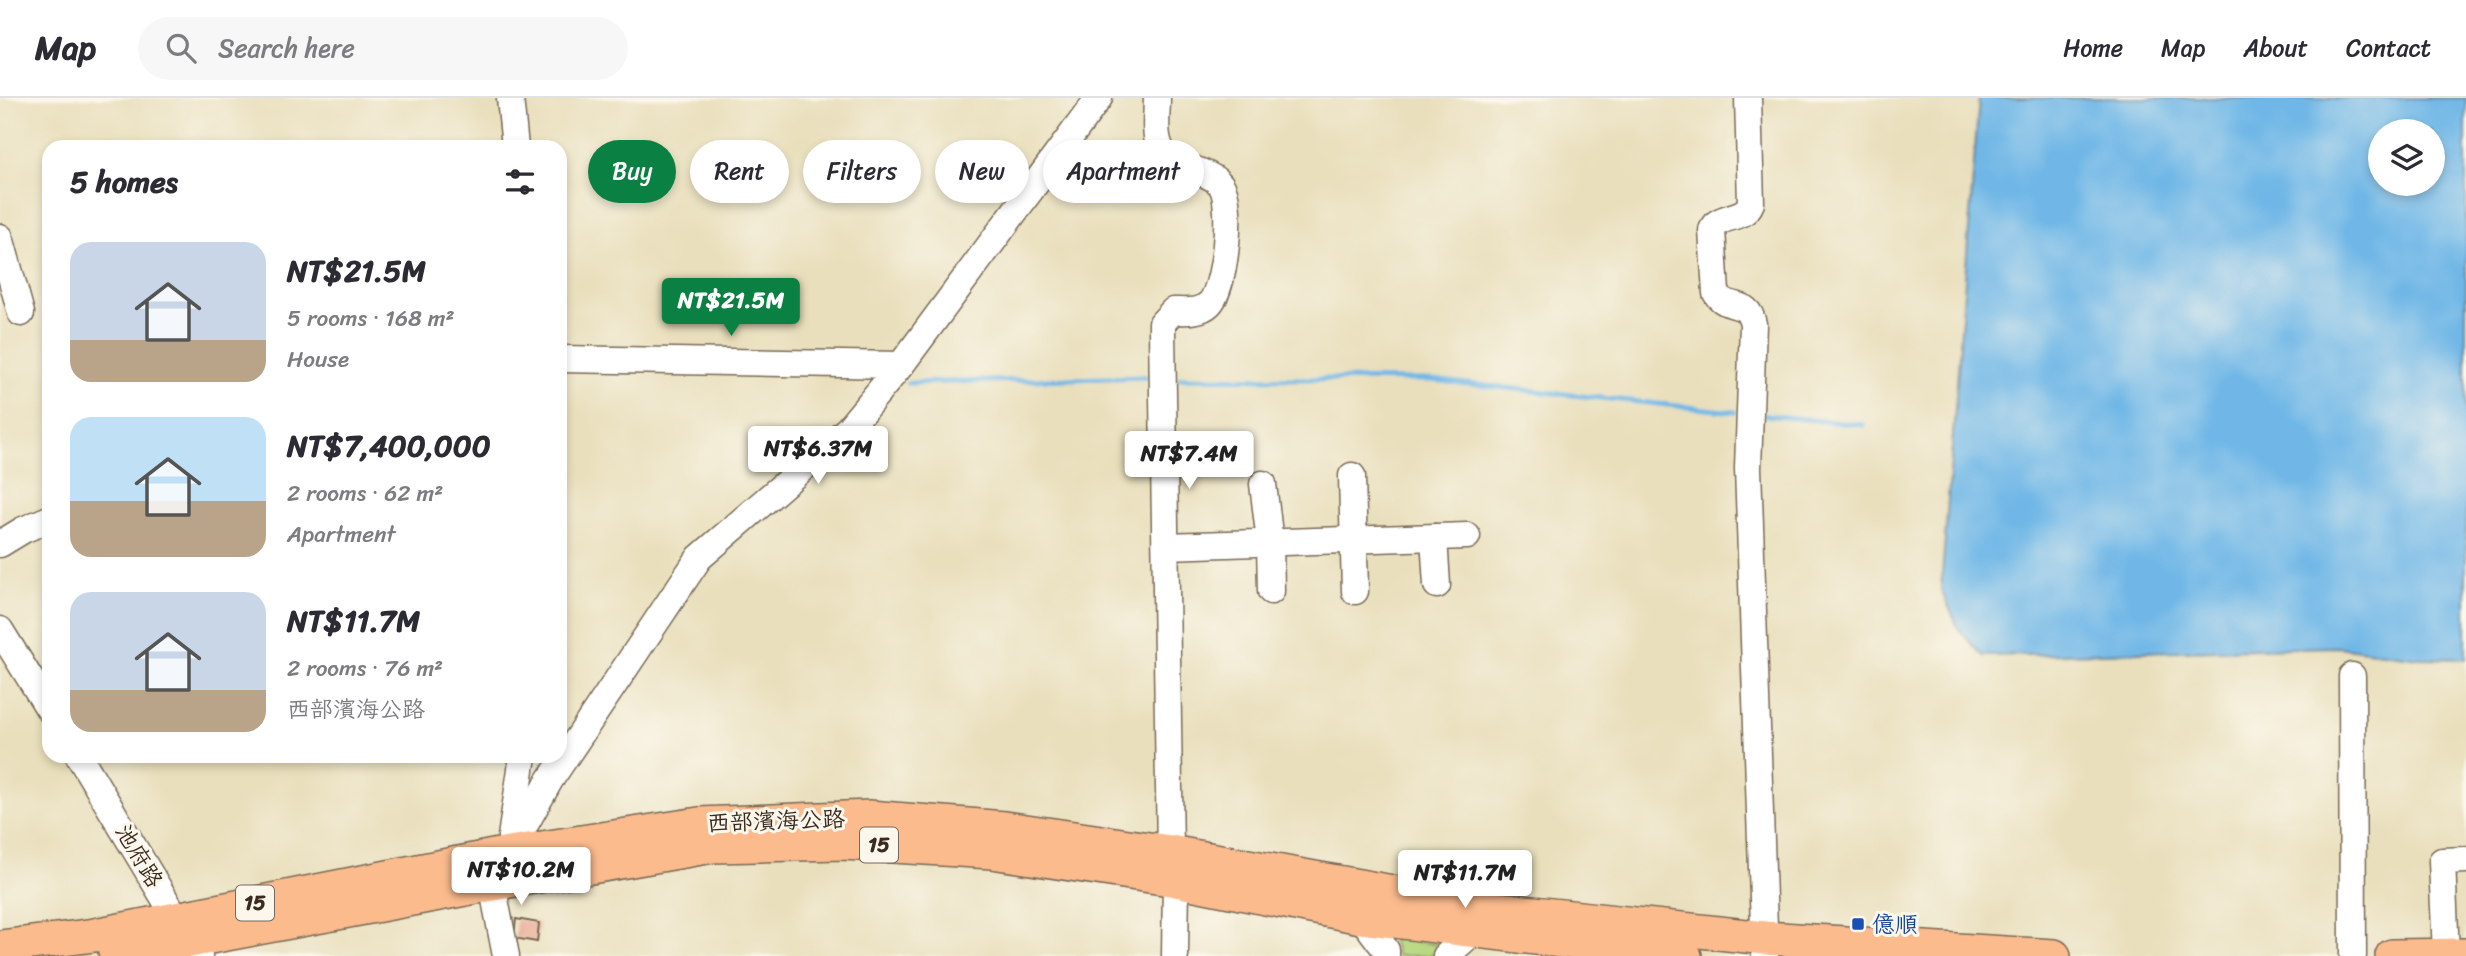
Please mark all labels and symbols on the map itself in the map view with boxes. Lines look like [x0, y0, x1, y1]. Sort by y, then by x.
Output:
pin: NT$21.5M [659, 278, 803, 338]
pin: NT$6.37M [746, 426, 890, 486]
pin: NT$7.4M [1124, 432, 1254, 491]
street label: 西部濱海公路 [706, 798, 846, 844]
street label: 池府路 [104, 816, 174, 896]
road number: 15 [860, 828, 898, 862]
pin: NT$10.2M [449, 848, 593, 907]
pin: NT$11.7M [1393, 850, 1537, 910]
road number: 15 [236, 886, 274, 920]
place label: 億順 [1872, 904, 1918, 945]
marker: 億順 [1850, 916, 1866, 932]

